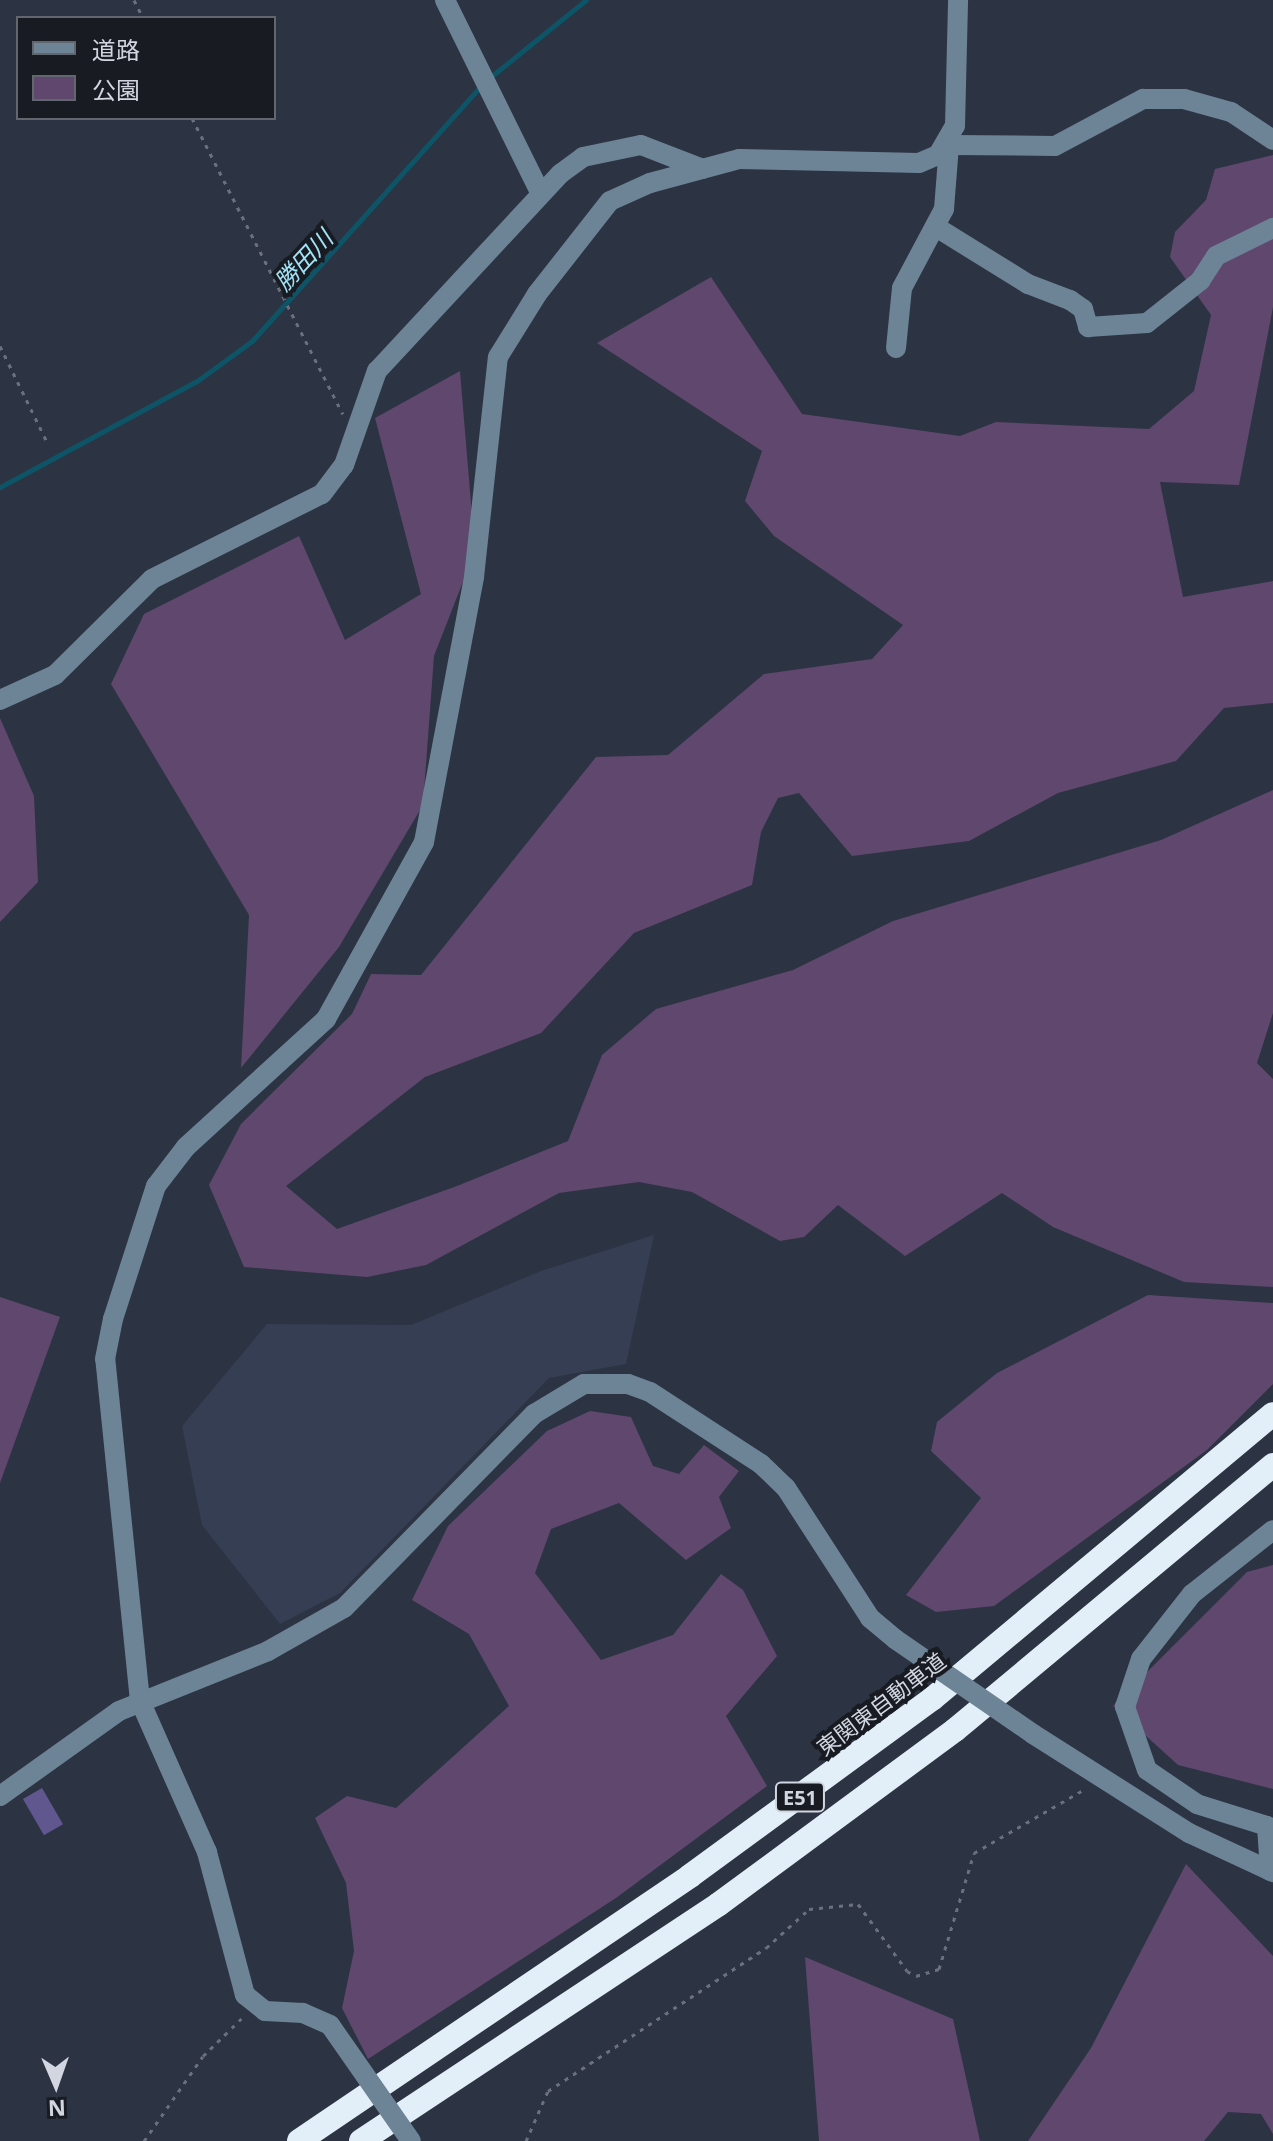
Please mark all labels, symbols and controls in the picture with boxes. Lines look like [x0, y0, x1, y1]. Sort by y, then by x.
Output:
legend [16, 16, 276, 120]
text: 道路 [92, 33, 140, 66]
text: 公園 [92, 73, 140, 106]
water label: 勝田川 [268, 224, 338, 296]
street label: 東関東自動車道 [812, 1647, 950, 1761]
road number: E51 [774, 1781, 826, 1813]
north arrow [16, 2045, 96, 2125]
text: N [47, 2094, 66, 2124]

